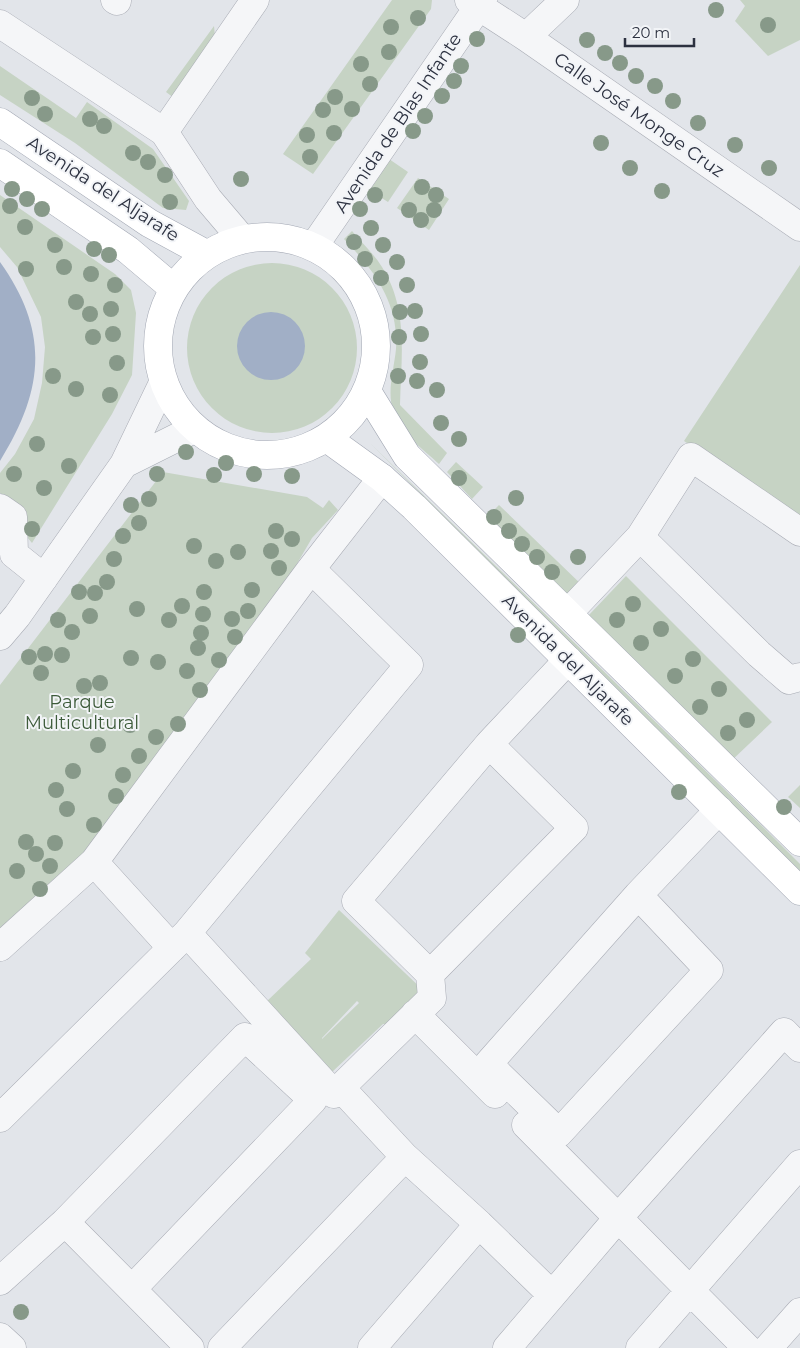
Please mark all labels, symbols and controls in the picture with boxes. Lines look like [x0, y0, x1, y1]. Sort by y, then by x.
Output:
scale bar [625, 15, 694, 47]
text: 20 m [632, 23, 670, 42]
street label: Avenida de Blas Infante [330, 29, 466, 217]
street label: Calle José Monge Cruz [550, 48, 728, 182]
street label: Avenida del Aljarafe [23, 132, 183, 247]
street label: Avenida del Aljarafe [498, 590, 639, 731]
park label: Parque Multicultural [25, 691, 139, 734]

